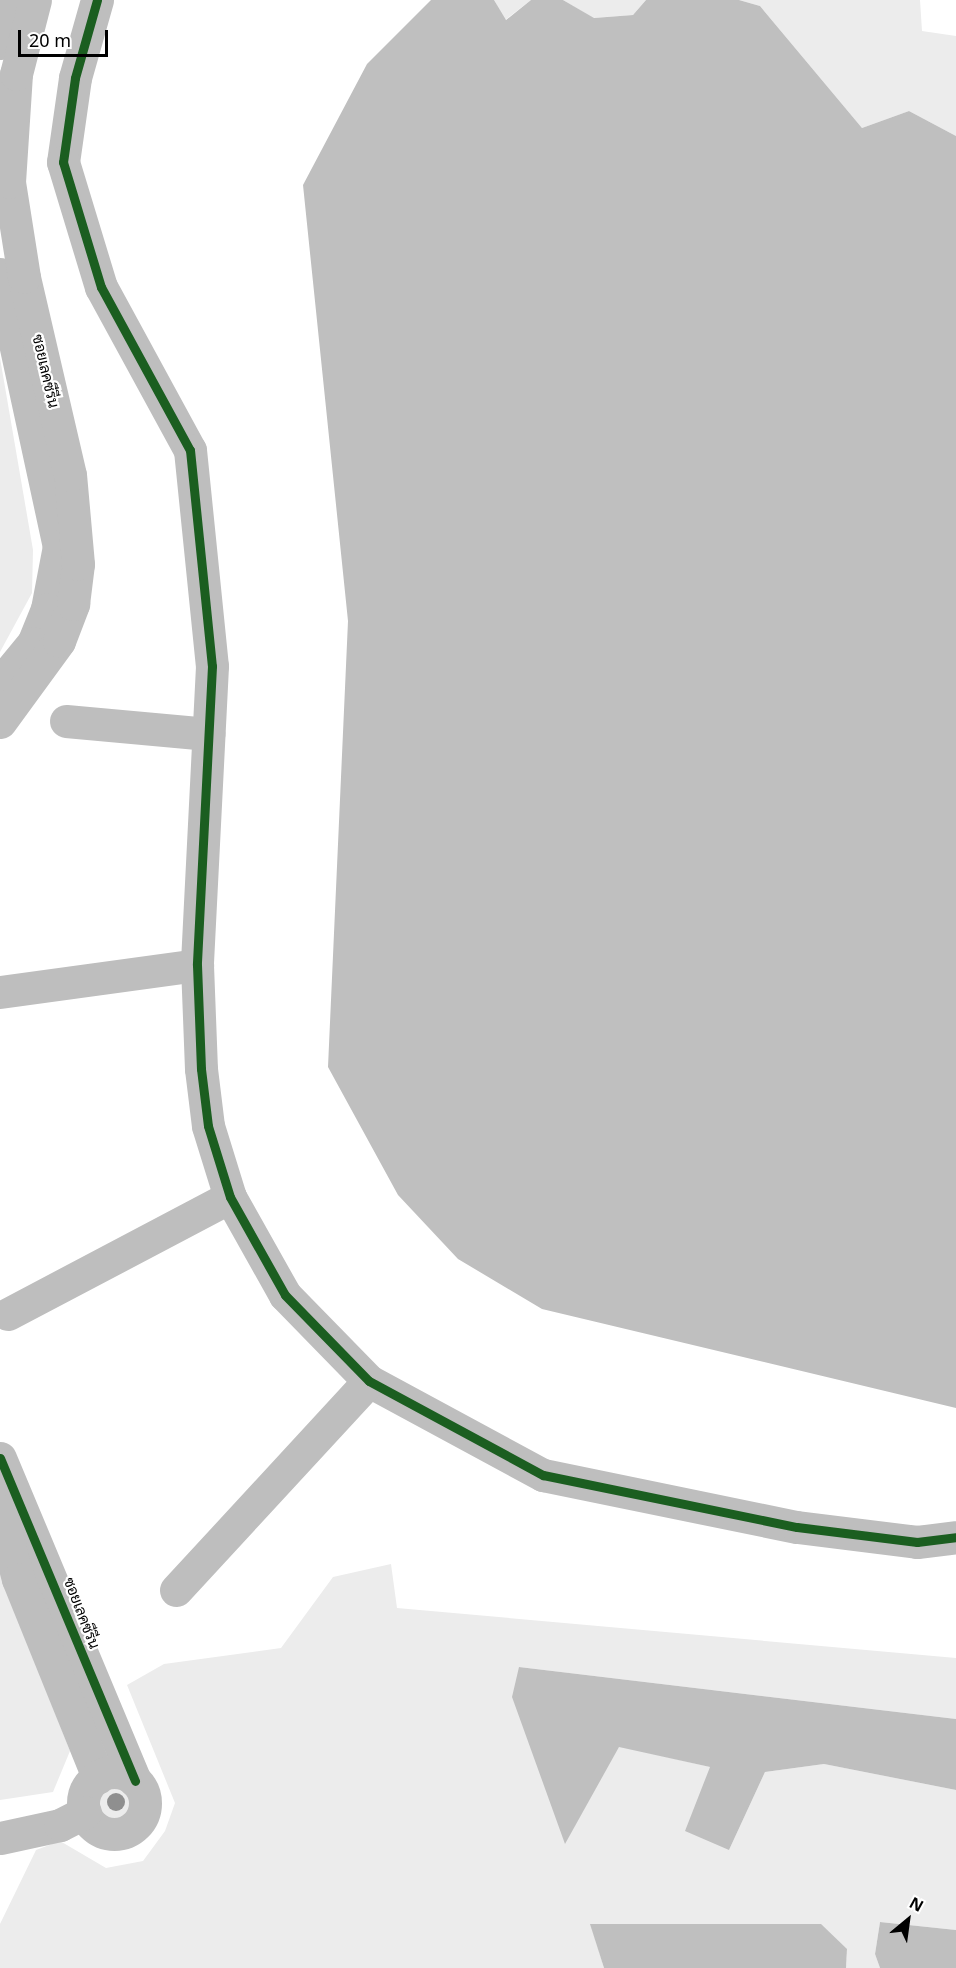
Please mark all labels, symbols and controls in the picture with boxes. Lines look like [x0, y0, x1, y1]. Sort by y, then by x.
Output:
scale bar [21, 18, 111, 56]
text: 20 m [29, 28, 71, 52]
street label: ซอยเลคซีรีน [29, 332, 63, 410]
street label: ซอยเลคซีรีน [60, 1575, 104, 1651]
north arrow [878, 1890, 938, 1950]
text: N [906, 1891, 928, 1917]

